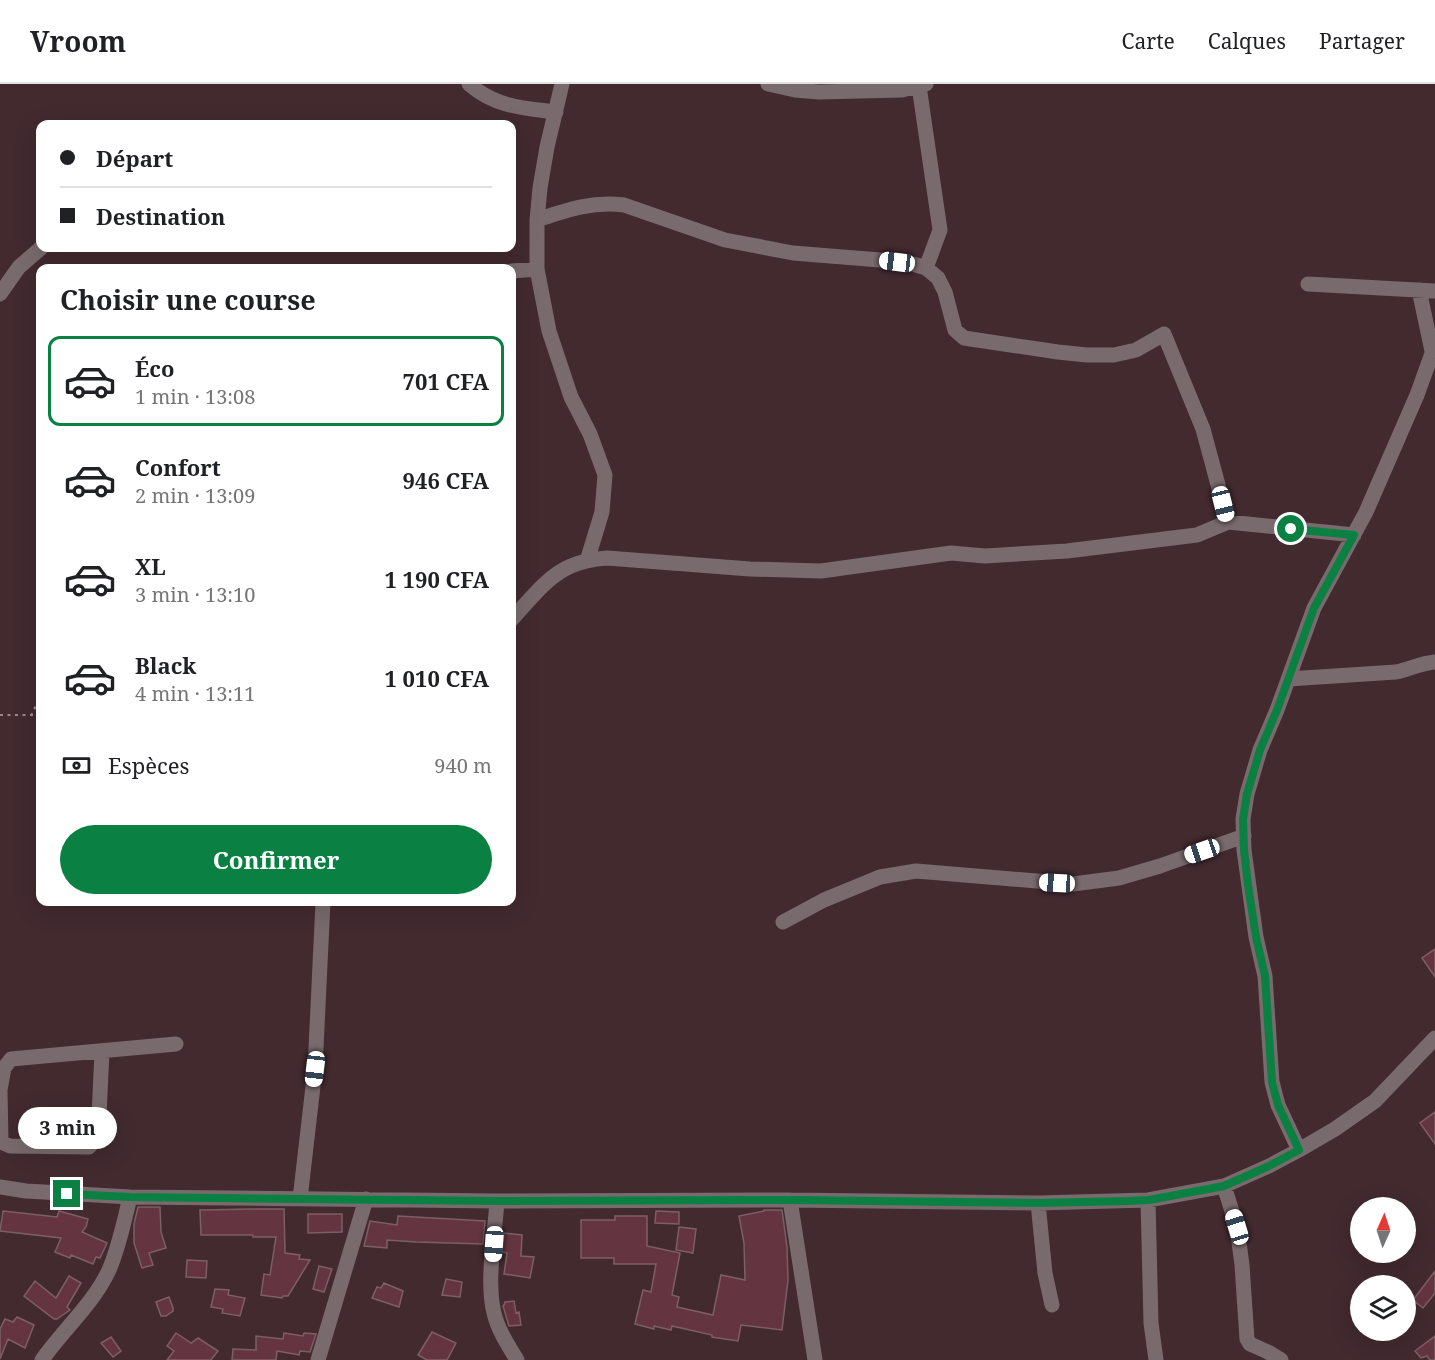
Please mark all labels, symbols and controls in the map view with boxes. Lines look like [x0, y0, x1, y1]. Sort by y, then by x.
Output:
text: Vroom [30, 22, 126, 60]
text: Carte [1122, 27, 1175, 55]
text: Calques [1208, 27, 1286, 55]
text: Partager [1319, 27, 1405, 55]
text: Départ [96, 143, 173, 173]
text: Destination [96, 201, 225, 231]
car [878, 251, 916, 273]
text: Choisir une course [60, 281, 316, 318]
text: Éco [135, 353, 174, 383]
icon: car [63, 354, 117, 408]
text: 701 CFA [403, 366, 489, 396]
text: 1 min · 13:08 [135, 383, 255, 410]
text: Confort [135, 452, 221, 482]
icon: car [63, 453, 117, 507]
text: 946 CFA [403, 465, 489, 495]
text: 2 min · 13:09 [135, 482, 255, 509]
car [1210, 484, 1236, 524]
route start [1277, 515, 1304, 542]
text: XL [135, 551, 166, 581]
icon: car [63, 552, 117, 606]
text: 1 190 CFA [384, 564, 489, 594]
text: 3 min · 13:10 [135, 581, 255, 608]
text: Black [135, 650, 196, 680]
icon: car [63, 651, 117, 705]
text: 1 010 CFA [384, 663, 489, 693]
text: 4 min · 13:11 [135, 680, 255, 707]
icon: cash [60, 749, 93, 782]
text: Espèces [108, 750, 189, 780]
text: 940 m [434, 752, 492, 779]
button: Confirmer [60, 825, 492, 894]
car [1182, 837, 1222, 865]
car [1039, 873, 1075, 893]
car [304, 1050, 326, 1088]
callout: 3 min [17, 1107, 116, 1149]
text: 3 min [39, 1114, 96, 1141]
route end [53, 1180, 80, 1207]
north arrow [1350, 1197, 1416, 1263]
map controls [1350, 1197, 1416, 1341]
car [1223, 1207, 1251, 1247]
car [484, 1225, 504, 1263]
button: layers [1350, 1275, 1416, 1341]

